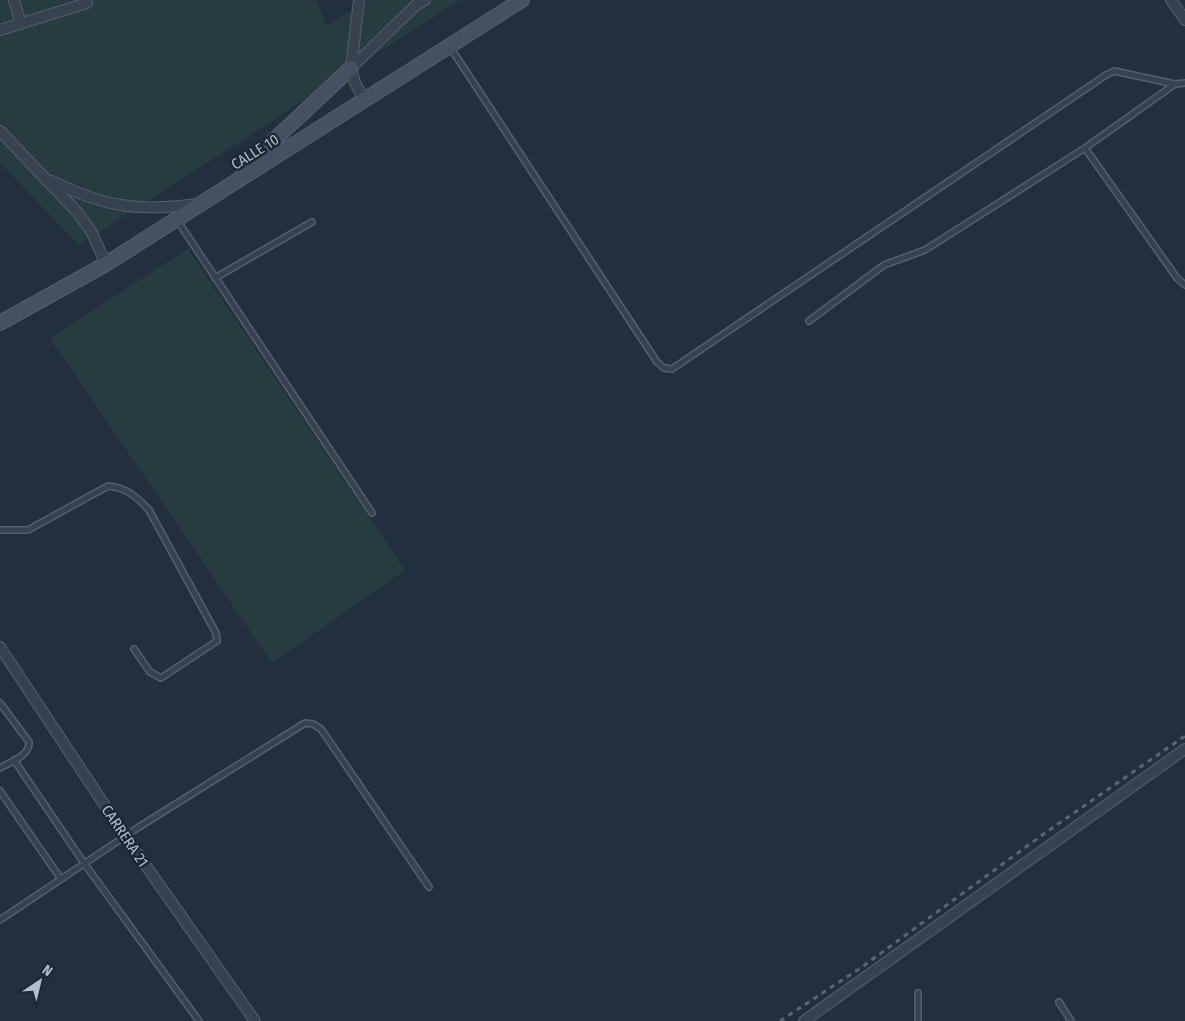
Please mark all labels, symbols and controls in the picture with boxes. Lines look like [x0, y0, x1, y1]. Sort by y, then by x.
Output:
street label: CALLE 10 [228, 130, 282, 174]
street label: CARRERA 21 [98, 802, 152, 870]
north arrow [15, 956, 65, 1006]
text: N [39, 961, 55, 980]

